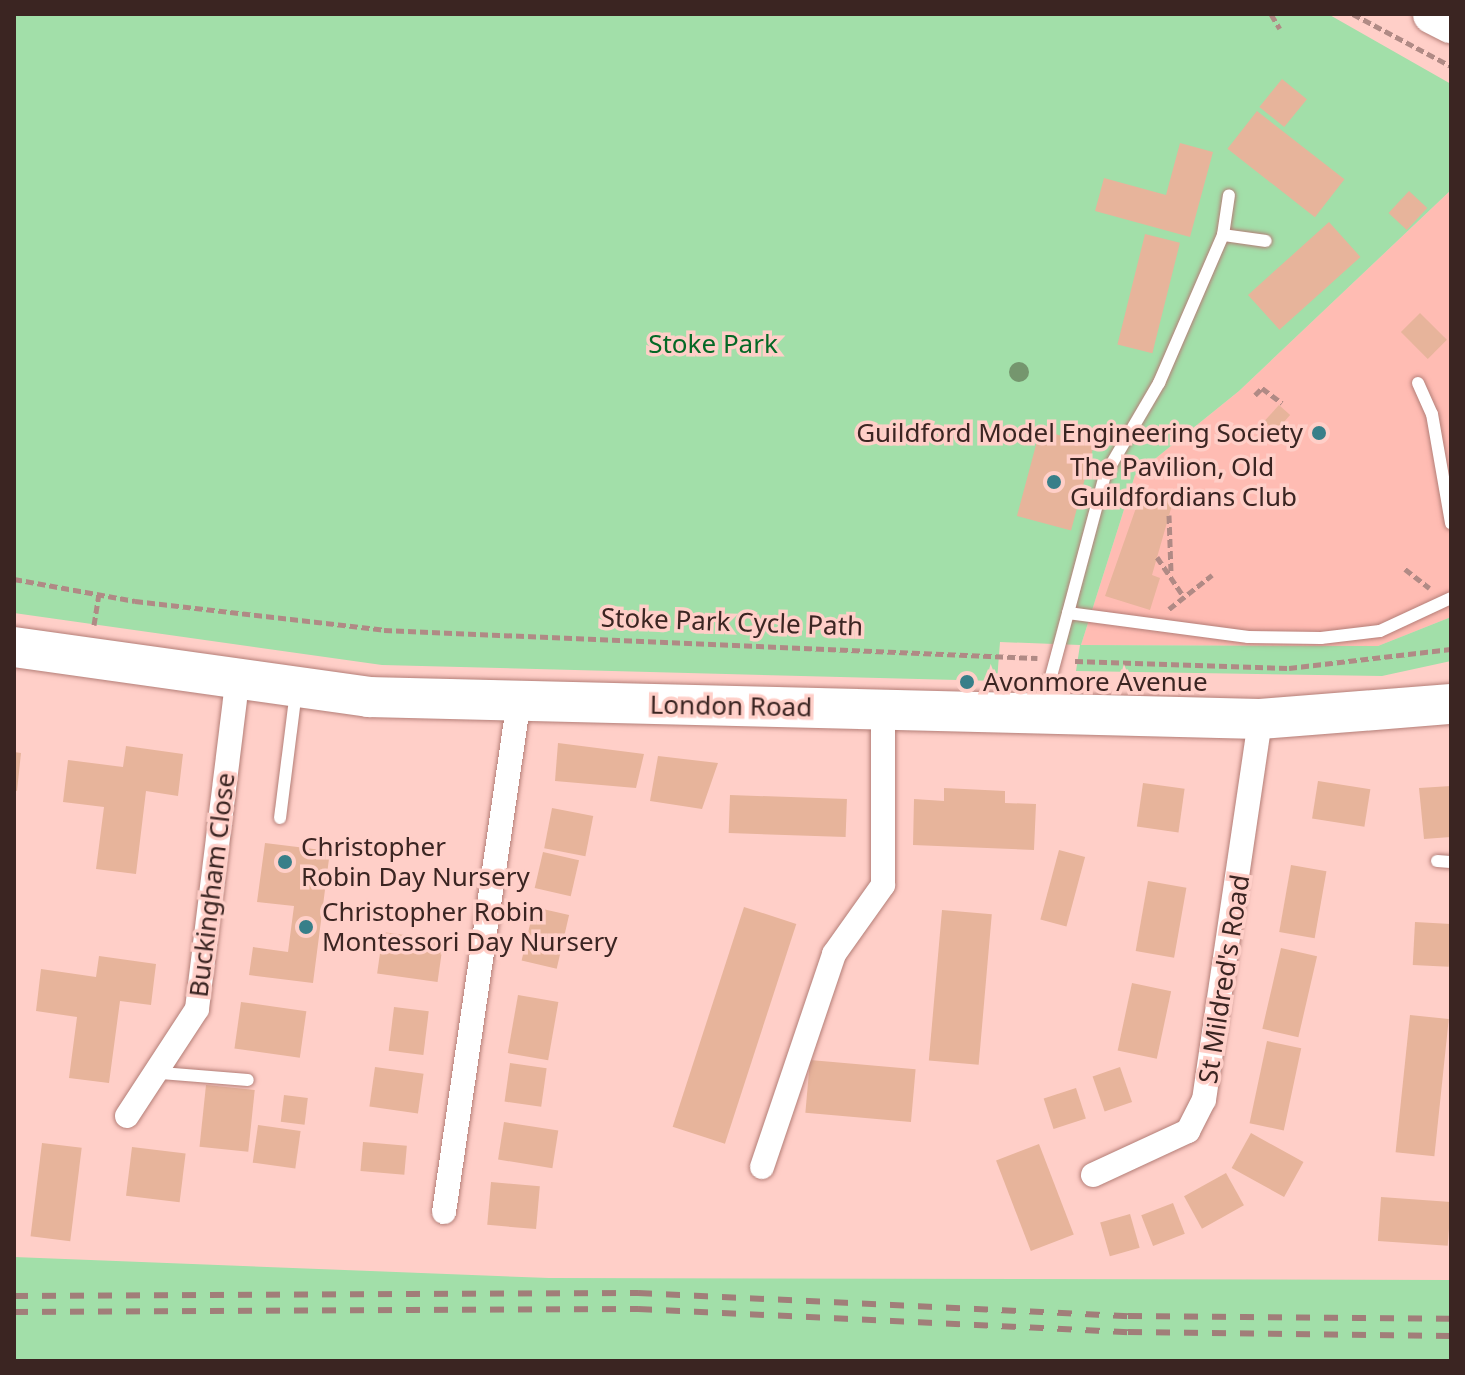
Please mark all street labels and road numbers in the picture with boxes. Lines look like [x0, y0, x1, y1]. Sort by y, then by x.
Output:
street label: Stoke Park Cycle Path [600, 602, 864, 642]
street label: London Road [650, 689, 812, 723]
street label: Buckingham Close [183, 771, 241, 999]
street label: St Mildred's Road [1192, 872, 1256, 1086]

